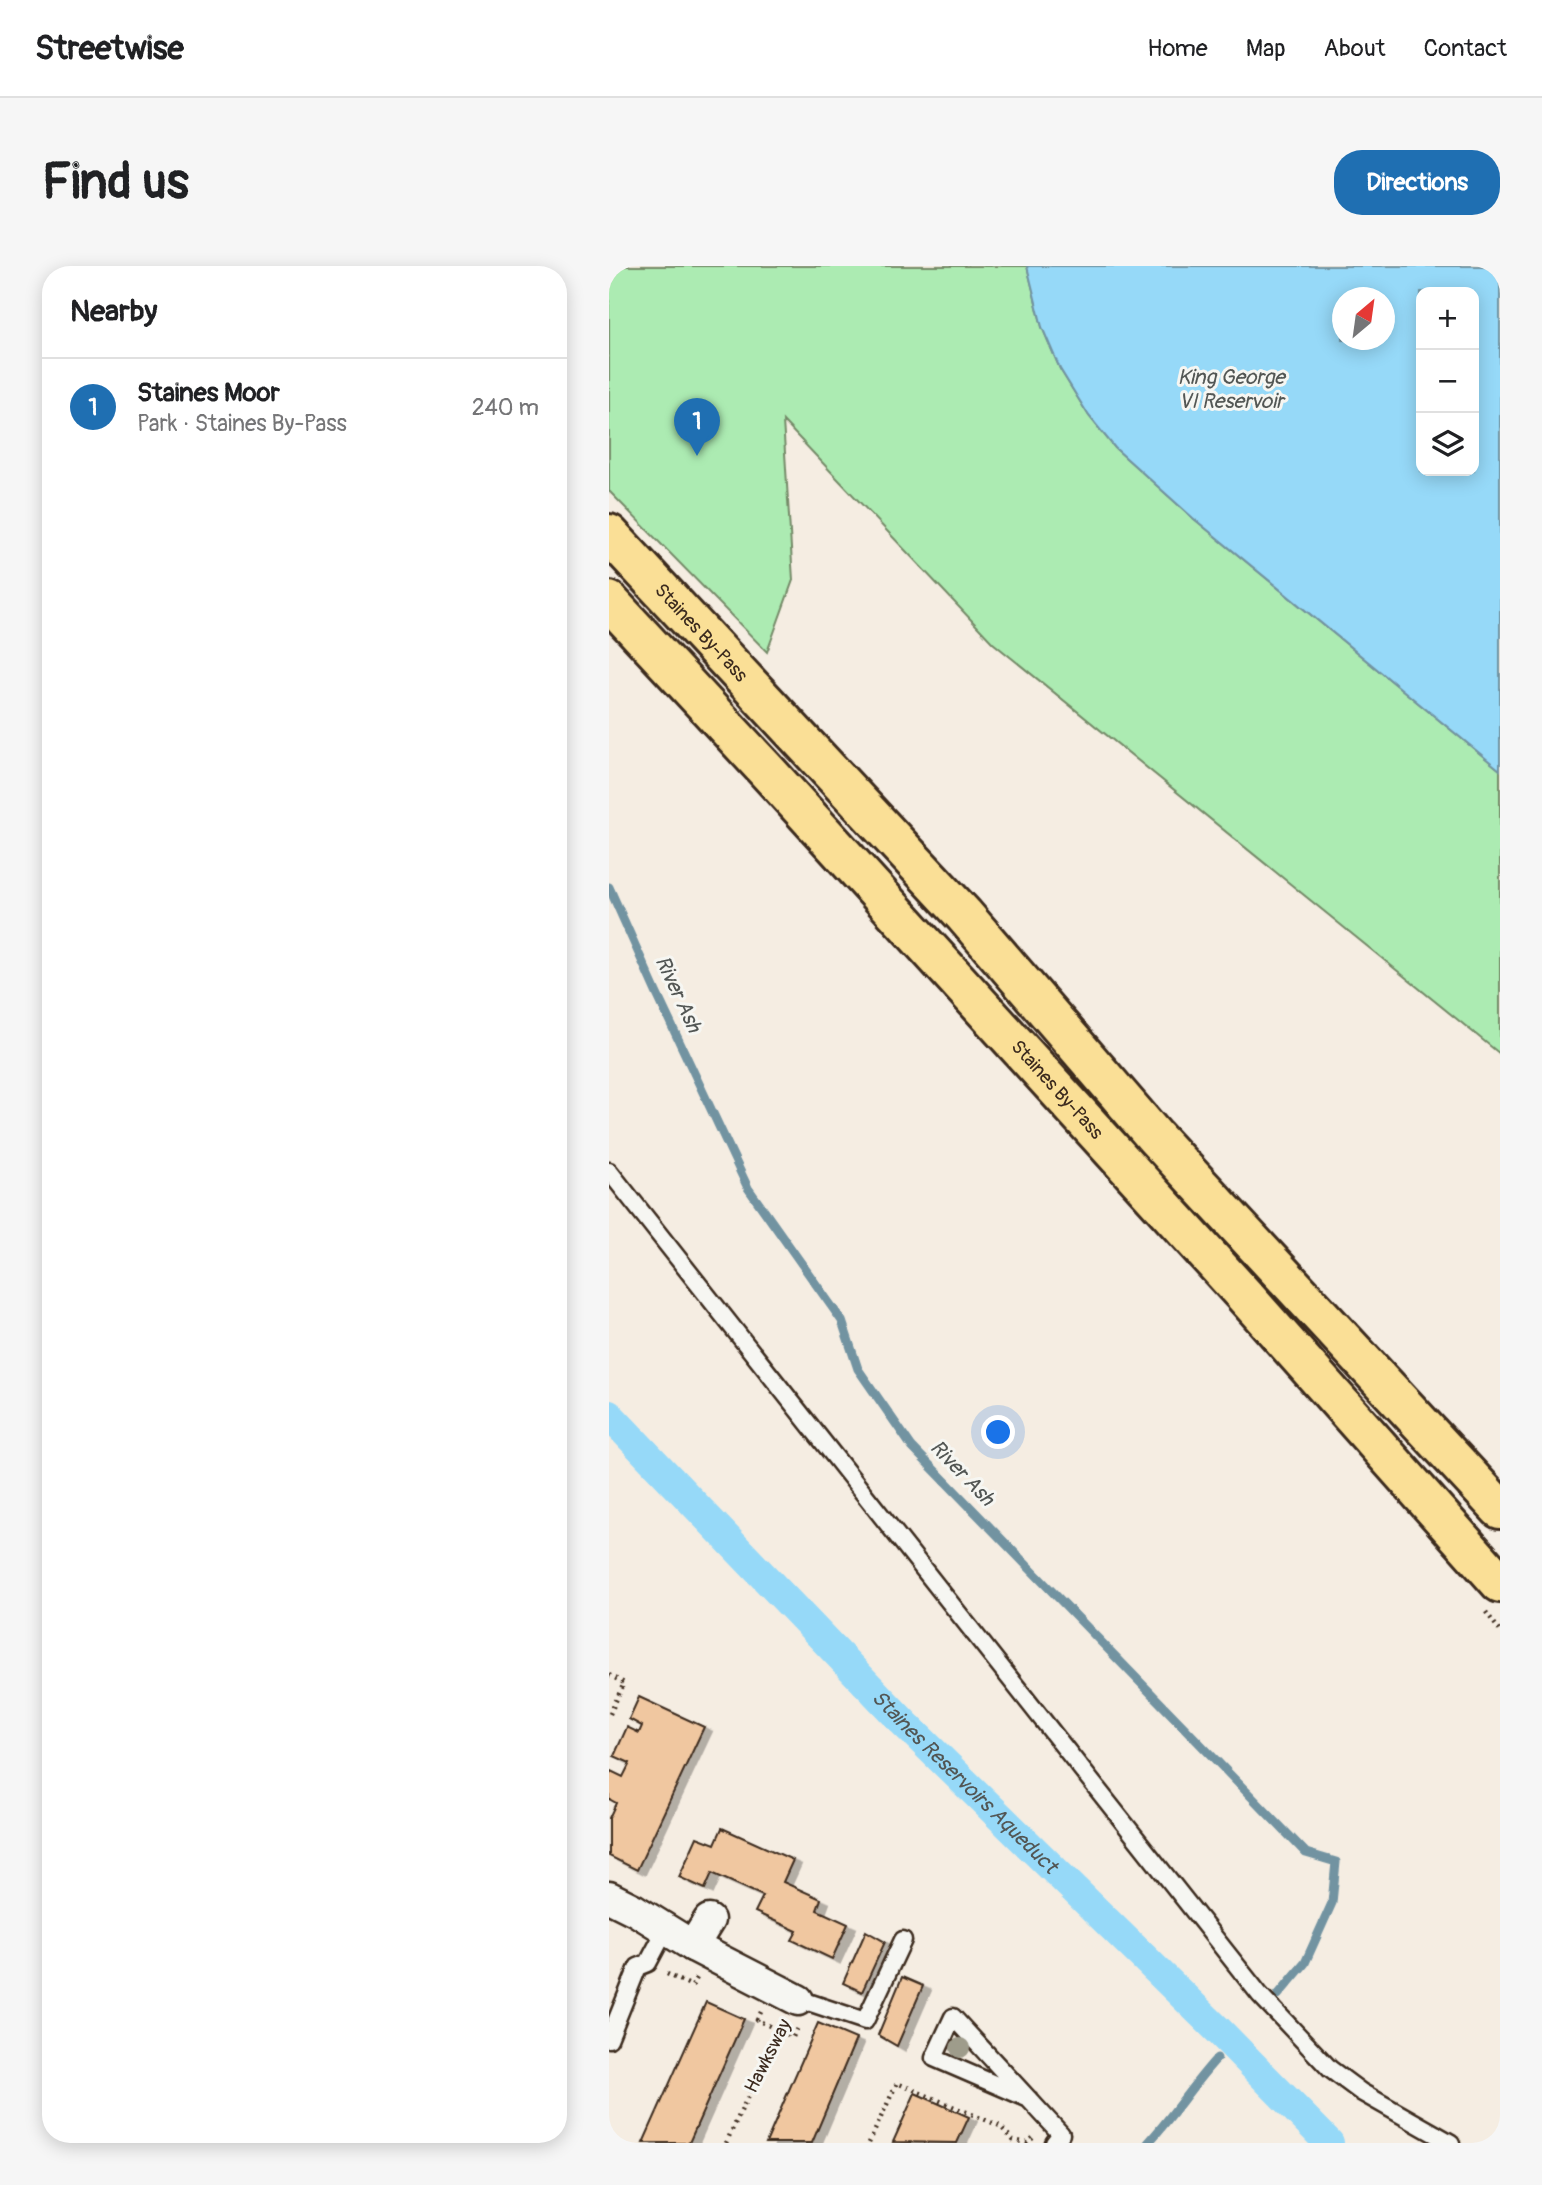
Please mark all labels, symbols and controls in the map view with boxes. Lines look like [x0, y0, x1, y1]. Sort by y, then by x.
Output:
text: Streetwise [35, 28, 184, 69]
text: Home [1147, 34, 1208, 63]
text: Map [1246, 34, 1286, 63]
text: About [1324, 34, 1386, 63]
text: Contact [1424, 34, 1507, 63]
button: Directions [1334, 150, 1500, 215]
text: Find us [42, 152, 189, 213]
north arrow [1332, 287, 1395, 350]
map controls [1416, 287, 1479, 476]
button: + [1416, 287, 1479, 350]
text: Nearby [70, 293, 157, 330]
button: − [1416, 350, 1479, 413]
water label: King George VI Reservoir [1177, 364, 1287, 415]
text: Staines Moor [137, 377, 280, 409]
text: 1 [89, 393, 98, 422]
text: 240 m [472, 393, 539, 422]
pin: 1 [674, 398, 720, 456]
text: Park · Staines By-Pass [137, 409, 347, 438]
button: layers [1416, 413, 1479, 476]
street label: Staines By-Pass [649, 579, 753, 687]
water label: River Ash [649, 951, 708, 1038]
street label: Staines By-Pass [1006, 1035, 1109, 1145]
your location [981, 1415, 1015, 1449]
water label: River Ash [924, 1434, 1001, 1512]
water label: Staines Reservoirs Aqueduct [866, 1684, 1065, 1881]
street label: Hawksway [739, 2015, 797, 2097]

